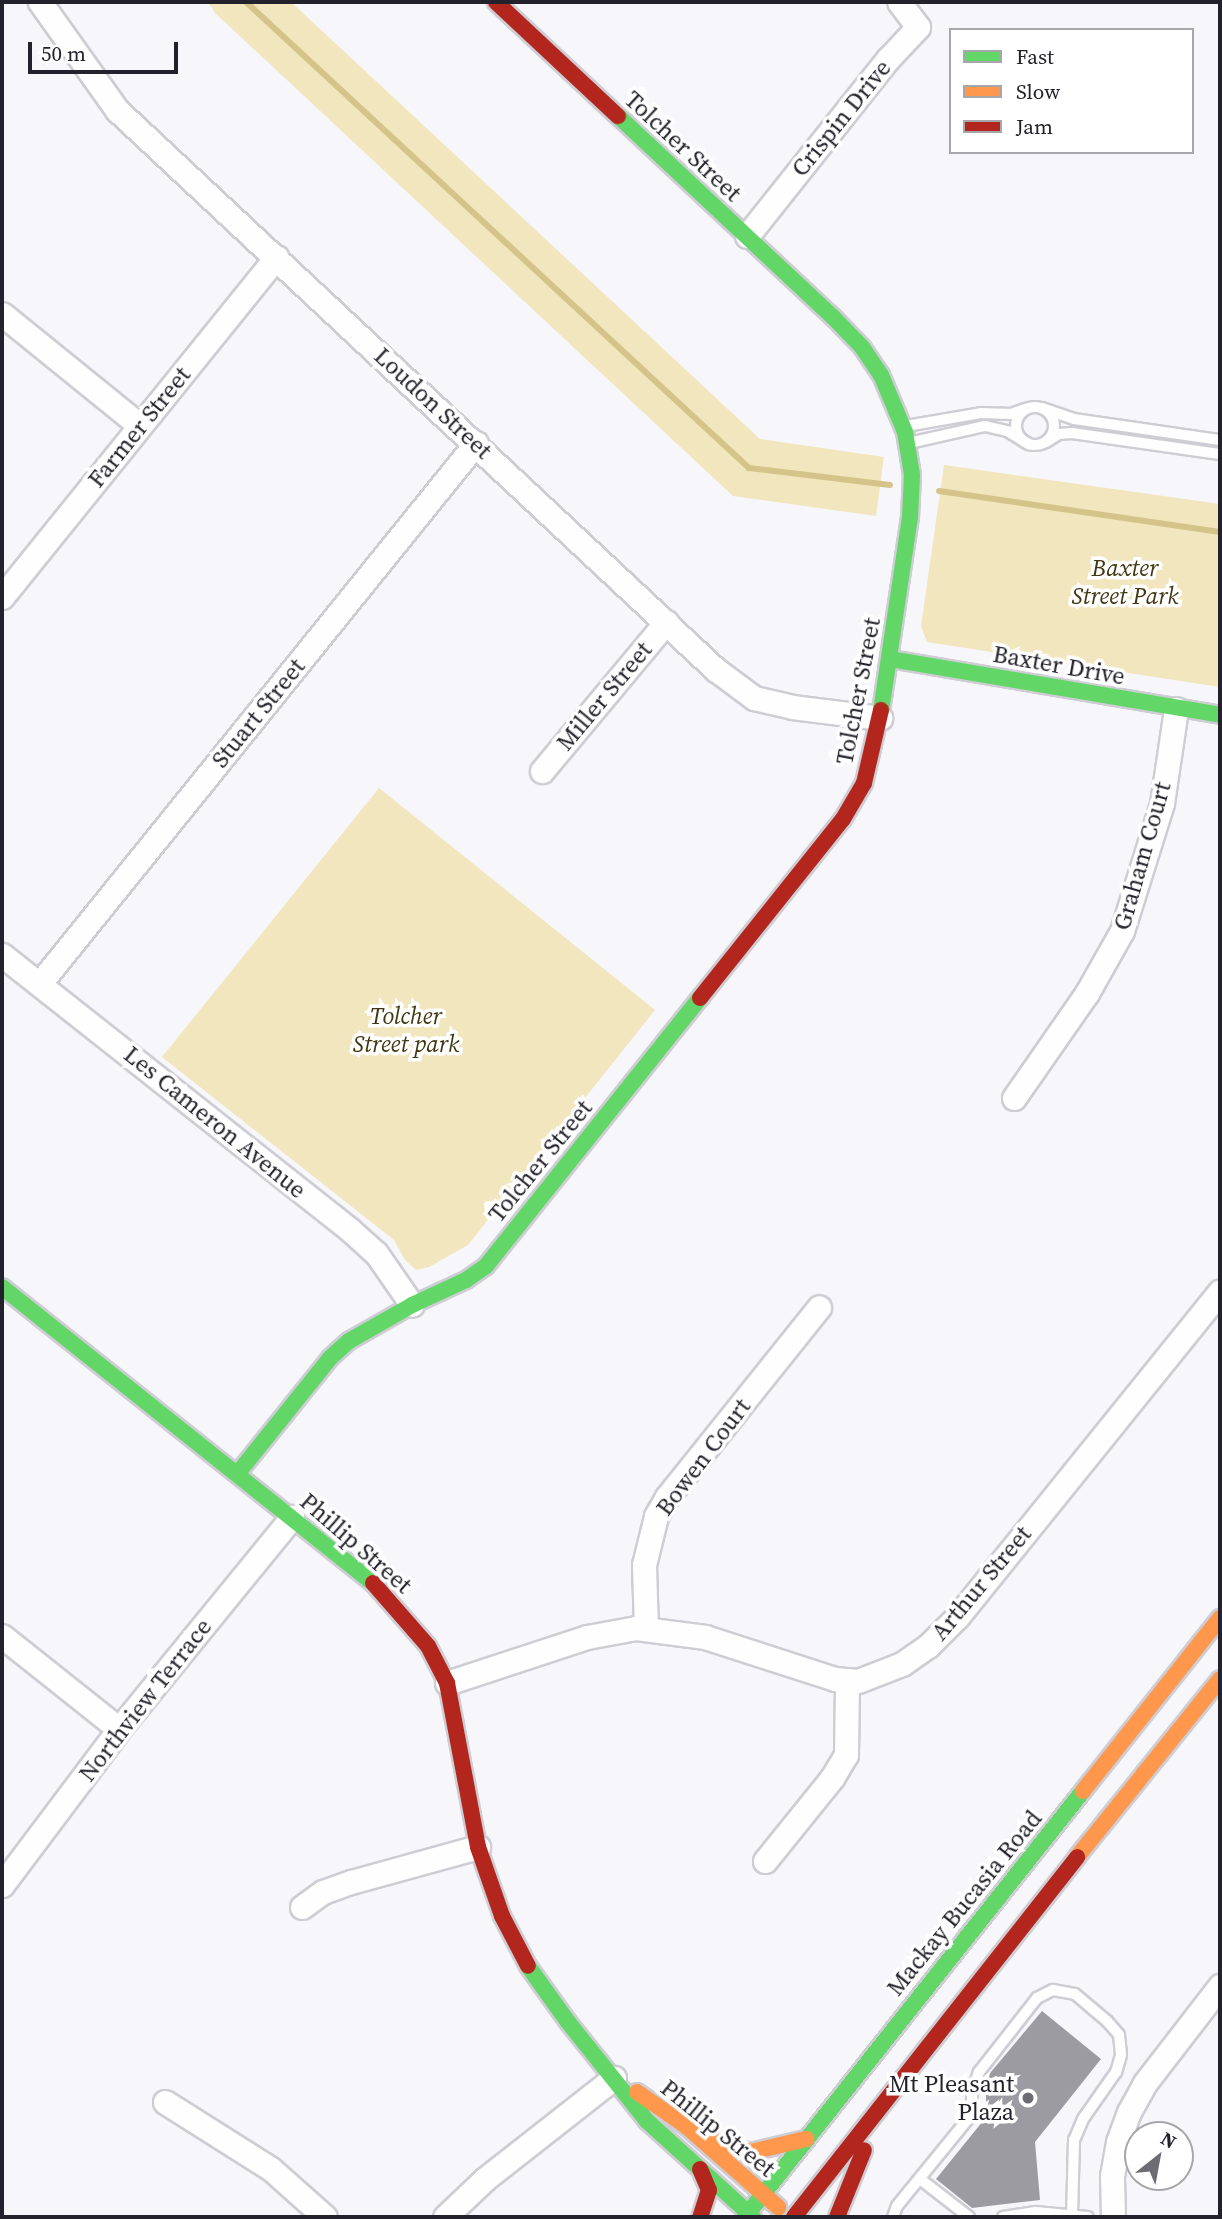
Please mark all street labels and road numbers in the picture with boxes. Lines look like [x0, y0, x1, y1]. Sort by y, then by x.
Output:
street label: Crispin Drive [785, 54, 897, 182]
street label: Tolcher Street [619, 85, 747, 207]
street label: Loudon Street [368, 341, 498, 465]
street label: Farmer Street [82, 361, 196, 493]
street label: Tolcher Street [830, 615, 886, 767]
street label: Miller Street [550, 636, 658, 756]
street label: Baxter Drive [991, 639, 1127, 691]
street label: Stuart Street [205, 653, 311, 773]
street label: Graham Court [1107, 779, 1177, 933]
street label: Les Cameron Avenue [118, 1040, 312, 1204]
street label: Tolcher Street [482, 1094, 598, 1228]
street label: Bowen Court [650, 1393, 756, 1521]
street label: Phillip Street [294, 1487, 418, 1599]
street label: Arthur Street [925, 1520, 1037, 1646]
street label: Northview Terrace [72, 1613, 218, 1787]
street label: Mackay Bucasia Road [880, 1805, 1048, 2001]
street label: Phillip Street [655, 2073, 781, 2183]

